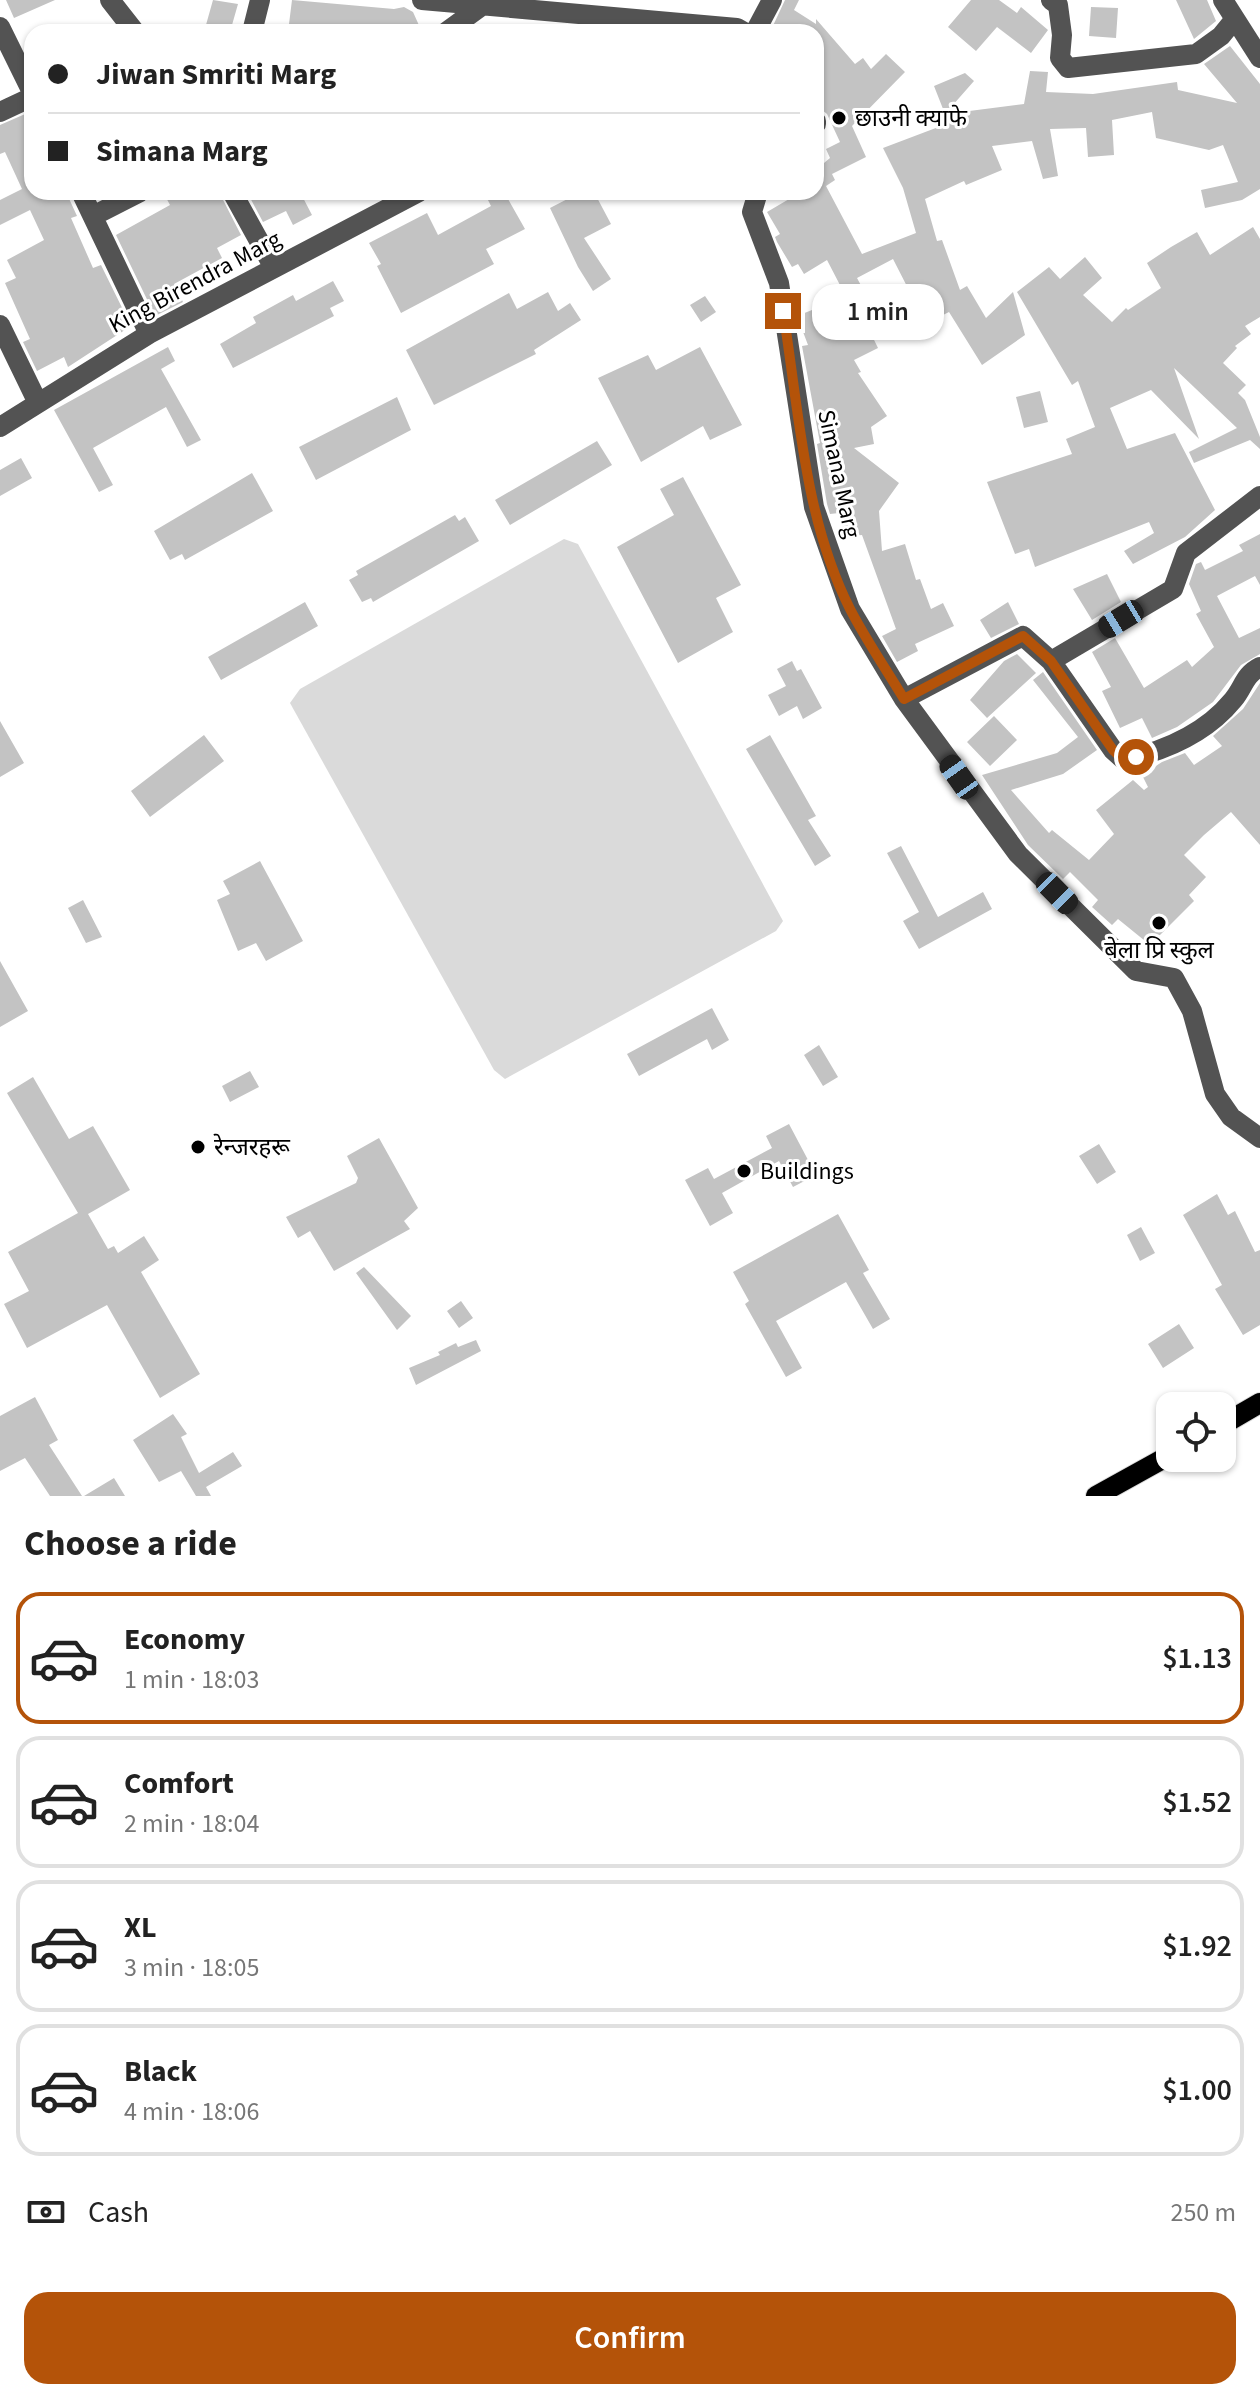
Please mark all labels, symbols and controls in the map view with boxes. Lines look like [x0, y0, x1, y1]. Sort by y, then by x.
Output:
text: Jiwan Smriti Marg [96, 53, 336, 96]
place label: छाउनी क्याफे [855, 101, 968, 136]
marker: छाउनी क्याफे [830, 109, 848, 127]
text: Simana Marg [96, 130, 268, 173]
street label: King Birendra Marg [103, 222, 287, 342]
callout: 1 min [811, 283, 943, 339]
route end [765, 293, 801, 329]
text: 1 min [847, 293, 909, 330]
street label: Simana Marg [808, 407, 870, 541]
car [1094, 596, 1148, 642]
route start [1118, 739, 1154, 775]
car [935, 750, 983, 804]
car [1032, 868, 1082, 918]
marker: बेला प्रि स्कुल [1150, 914, 1168, 932]
place label: बेला प्रि स्कुल [1104, 933, 1215, 968]
place label: रेन्जरहरू [213, 1130, 291, 1165]
marker: रेन्जरहरू [189, 1138, 207, 1156]
place label: Buildings [760, 1154, 854, 1189]
marker: Buildings [735, 1162, 753, 1180]
map controls [1156, 1392, 1236, 1472]
button: locate [1156, 1392, 1236, 1472]
text: Choose a ride [24, 1518, 237, 1569]
text: Economy [124, 1618, 245, 1661]
icon: car [28, 1622, 100, 1694]
text: $1.13 [1162, 1637, 1232, 1680]
text: 1 min · 18:03 [124, 1661, 259, 1698]
text: Comfort [124, 1762, 234, 1805]
icon: car [28, 1766, 100, 1838]
text: $1.52 [1162, 1781, 1232, 1824]
text: 2 min · 18:04 [124, 1805, 259, 1842]
text: XL [124, 1906, 157, 1949]
icon: car [28, 1910, 100, 1982]
text: $1.92 [1162, 1925, 1232, 1968]
text: 3 min · 18:05 [124, 1949, 259, 1986]
text: Black [124, 2050, 197, 2093]
icon: car [28, 2054, 100, 2126]
text: $1.00 [1162, 2069, 1232, 2112]
text: 4 min · 18:06 [124, 2093, 259, 2130]
icon: cash [24, 2190, 68, 2234]
text: Cash [88, 2191, 149, 2234]
text: 250 m [1170, 2194, 1236, 2231]
button: Confirm [24, 2292, 1236, 2384]

